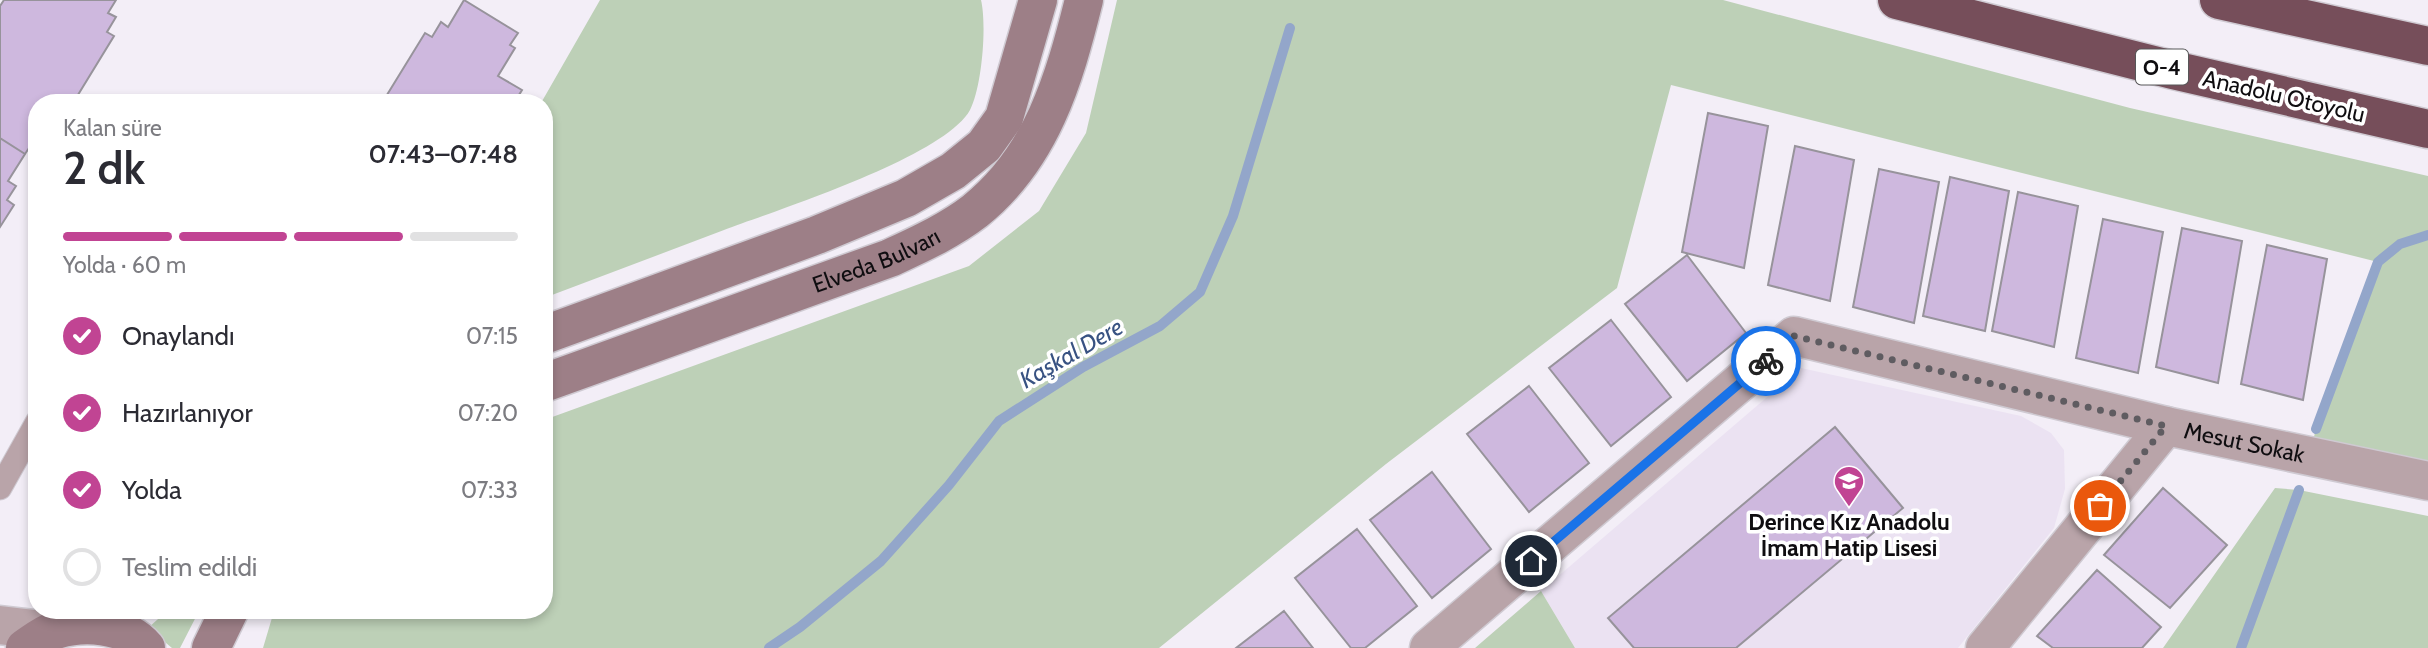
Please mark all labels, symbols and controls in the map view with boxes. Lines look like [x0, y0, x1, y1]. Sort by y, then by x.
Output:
road number: O-4 [2136, 50, 2188, 84]
street label: Anadolu Otoyolu [2200, 64, 2368, 128]
text: Kalan süre [63, 114, 162, 142]
text: 07:43–07:48 [368, 138, 518, 170]
text: 2 dk [63, 140, 145, 196]
street label: Elveda Bulvarı [809, 222, 945, 299]
text: Yolda · 60 m [63, 251, 186, 279]
water label: Kaşkal Dere [1014, 312, 1128, 394]
icon: check [63, 317, 101, 355]
text: Onaylandı [122, 320, 235, 352]
text: 07:15 [466, 322, 518, 350]
courier [1731, 326, 1801, 396]
icon: bike [1747, 342, 1785, 380]
icon: check [63, 394, 101, 432]
text: Hazırlanıyor [122, 397, 253, 429]
text: 07:20 [458, 399, 518, 427]
street label: Mesut Sokak [2182, 416, 2308, 469]
school or university icon: Derince Kız Anadolu İmam Hatip Lisesi [1832, 464, 1866, 508]
icon: check [63, 471, 101, 509]
text: Yolda [122, 474, 182, 506]
text: 07:33 [461, 476, 518, 504]
pin [2070, 476, 2130, 536]
icon: bag [2081, 487, 2119, 525]
place label: Derince Kız Anadolu İmam Hatip Lisesi [1748, 508, 1950, 562]
pin [1501, 531, 1561, 591]
icon: home [1512, 542, 1550, 580]
text: Teslim edildi [122, 551, 257, 583]

